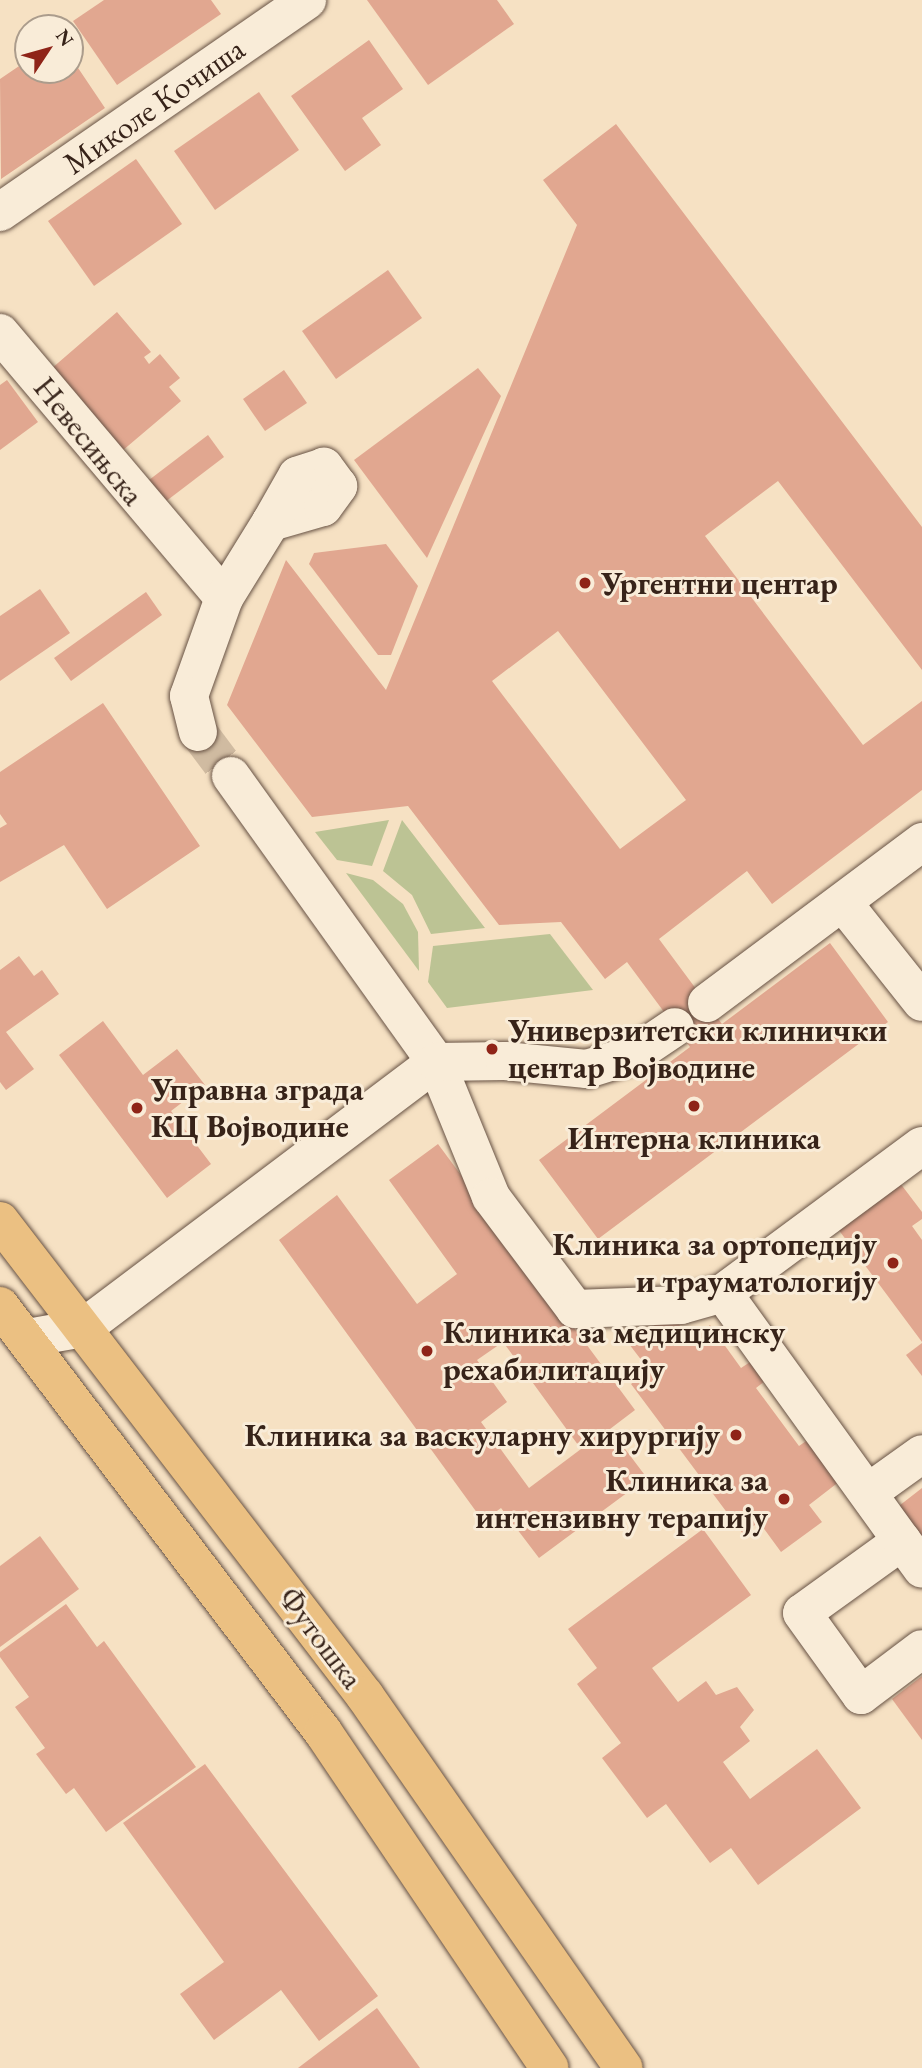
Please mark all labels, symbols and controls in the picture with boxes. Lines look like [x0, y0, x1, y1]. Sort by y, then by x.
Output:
north arrow [14, 14, 84, 84]
text: N [50, 24, 79, 51]
street label: Миколе Кочиша [56, 29, 252, 183]
street label: Невесињска [26, 369, 152, 513]
place label: Ургентни центар [601, 564, 838, 602]
marker: Ургентни центар [575, 573, 595, 593]
place label: Универзитетски клинички центар Војводине [508, 1012, 887, 1087]
marker: Универзитетски клинички центар Војводине [482, 1039, 502, 1059]
place label: Управна зграда КЦ Војводине [151, 1071, 363, 1146]
marker: Интерна клиника [684, 1096, 704, 1116]
marker: Управна зграда КЦ Војводине [129, 1100, 145, 1116]
place label: Интерна клиника [567, 1119, 821, 1157]
place label: Клиника за ортопедију и трауматологију [552, 1226, 877, 1301]
marker: Клиника за ортопедију и трауматологију [883, 1253, 903, 1273]
place label: Клиника за медицинску рехабилитацију [443, 1314, 785, 1389]
marker: Клиника за медицинску рехабилитацију [417, 1341, 437, 1361]
place label: Клиника за васкуларну хирургију [244, 1416, 720, 1454]
marker: Клиника за васкуларну хирургију [726, 1425, 746, 1445]
place label: Клиника за интензивну терапију [475, 1462, 768, 1537]
marker: Клиника за интензивну терапију [774, 1489, 794, 1509]
street label: Футошка [270, 1580, 372, 1696]

